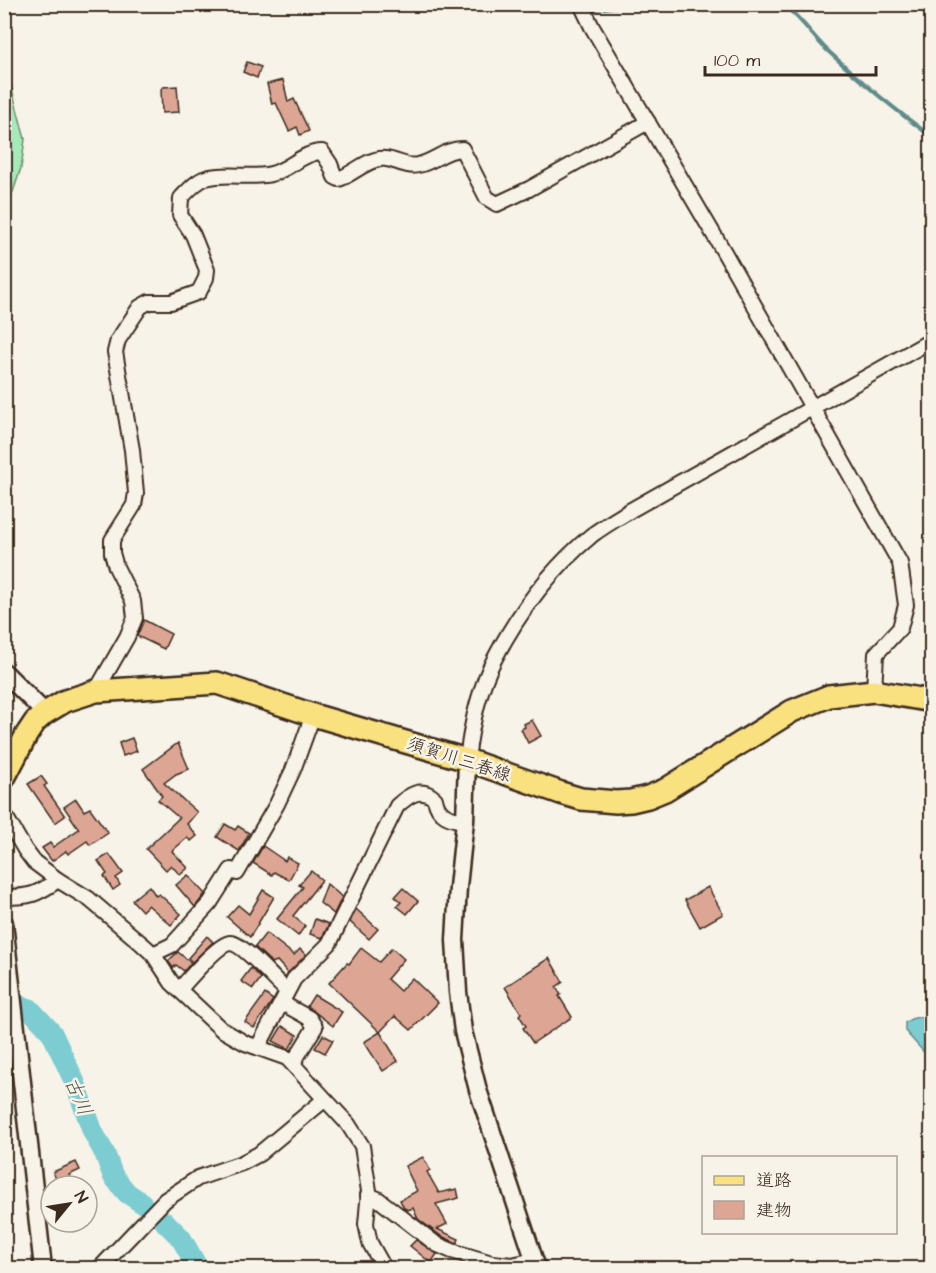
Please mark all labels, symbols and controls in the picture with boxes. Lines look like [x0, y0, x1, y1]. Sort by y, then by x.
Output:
scale bar [705, 39, 876, 77]
text: 100 m [714, 48, 760, 73]
street label: 須賀川三春線 [404, 731, 514, 788]
water label: 古川 [57, 1073, 99, 1120]
legend [702, 1156, 897, 1234]
text: 道路 [756, 1168, 792, 1193]
north arrow [39, 1174, 99, 1234]
text: N [69, 1187, 93, 1207]
text: 建物 [756, 1198, 792, 1223]

